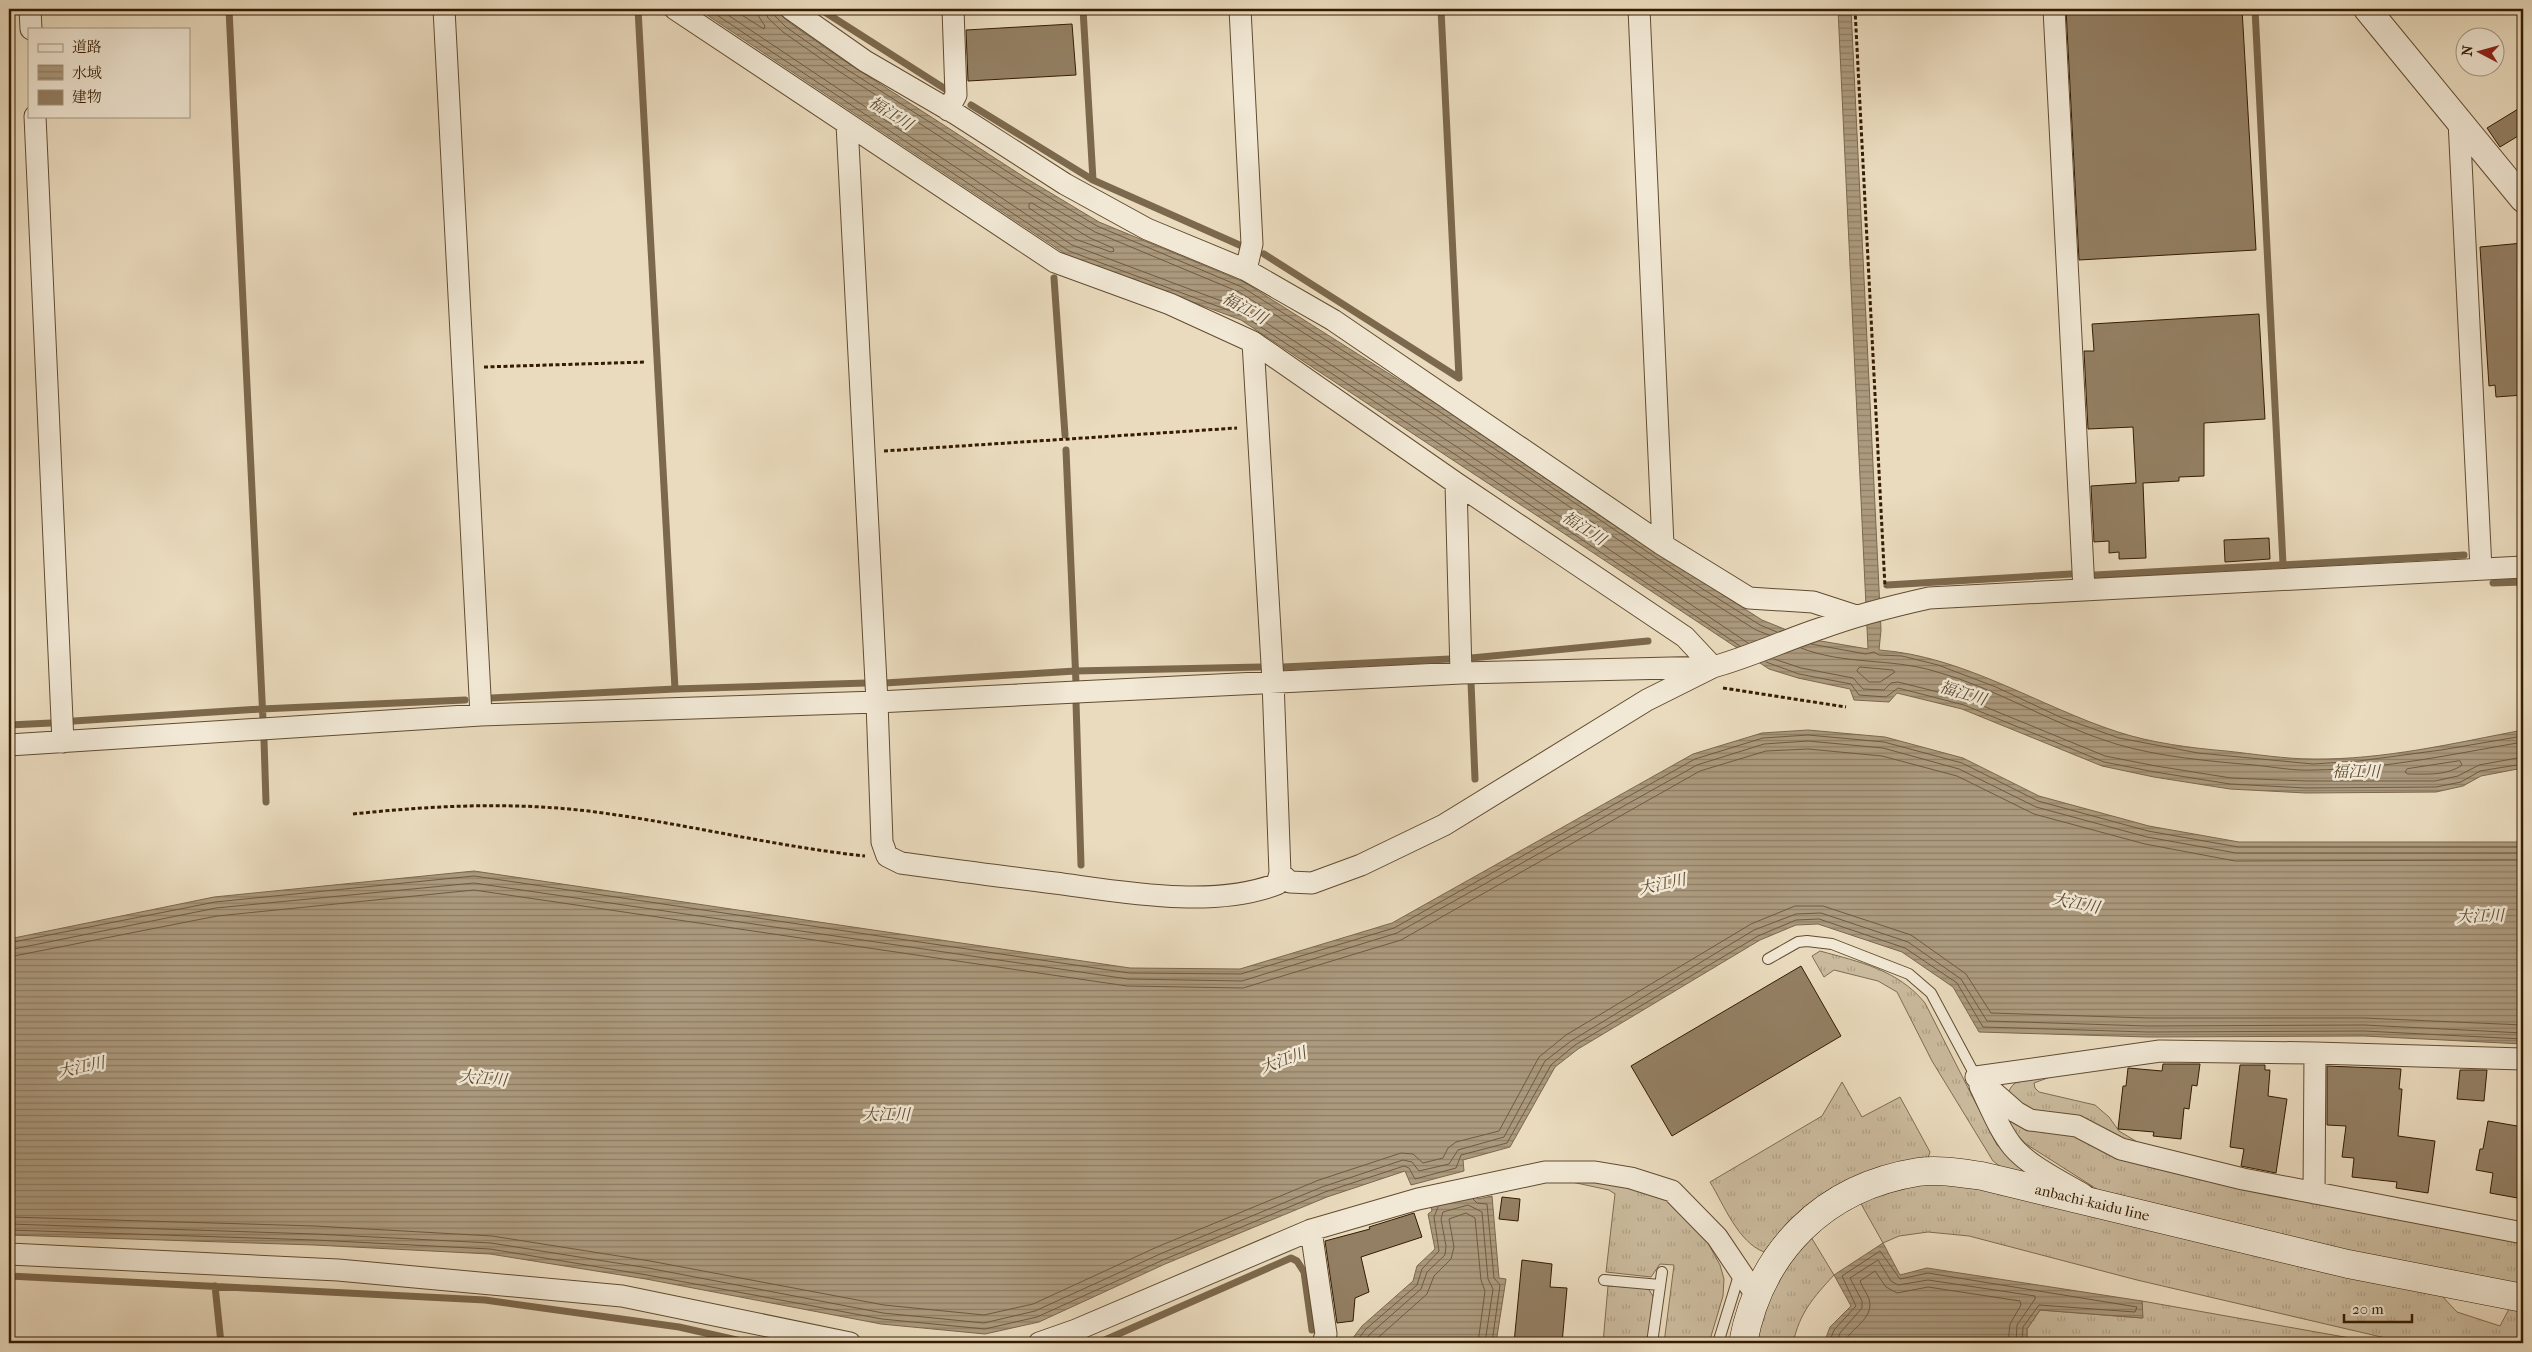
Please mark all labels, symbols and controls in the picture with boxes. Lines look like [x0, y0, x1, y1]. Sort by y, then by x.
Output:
legend [28, 28, 190, 118]
north arrow [2454, 28, 2504, 78]
text: 道路 [72, 38, 102, 56]
text: N [2459, 44, 2477, 57]
text: 水域 [72, 64, 102, 82]
text: 建物 [72, 88, 102, 106]
water label: 福江川 [866, 92, 918, 135]
water label: 福江川 [1219, 288, 1272, 329]
water label: 福江川 [1559, 507, 1611, 550]
water label: 福江川 [1937, 677, 1991, 710]
water label: 福江川 [2332, 762, 2382, 781]
water label: 大江川 [1637, 869, 1689, 898]
water label: 大江川 [2051, 889, 2103, 917]
water label: 大江川 [2456, 906, 2506, 926]
water label: 大江川 [1257, 1042, 1311, 1077]
water label: 大江川 [56, 1052, 108, 1081]
water label: 大江川 [458, 1066, 510, 1090]
water label: 大江川 [862, 1105, 912, 1124]
street label: anbachi-kaidu line [2033, 1180, 2152, 1225]
scale bar [2344, 1292, 2412, 1324]
text: 20 m [2352, 1300, 2384, 1318]

